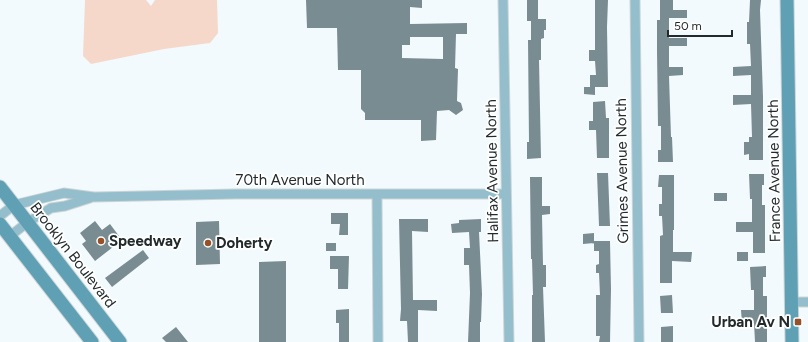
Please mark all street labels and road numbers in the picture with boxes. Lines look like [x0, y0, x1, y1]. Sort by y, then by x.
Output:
street label: Grimes Avenue North [612, 98, 632, 244]
street label: Halifax Avenue North [482, 99, 502, 243]
street label: France Avenue North [764, 99, 784, 243]
street label: 70th Avenue North [235, 171, 365, 189]
street label: Brooklyn Boulevard [26, 199, 120, 311]

